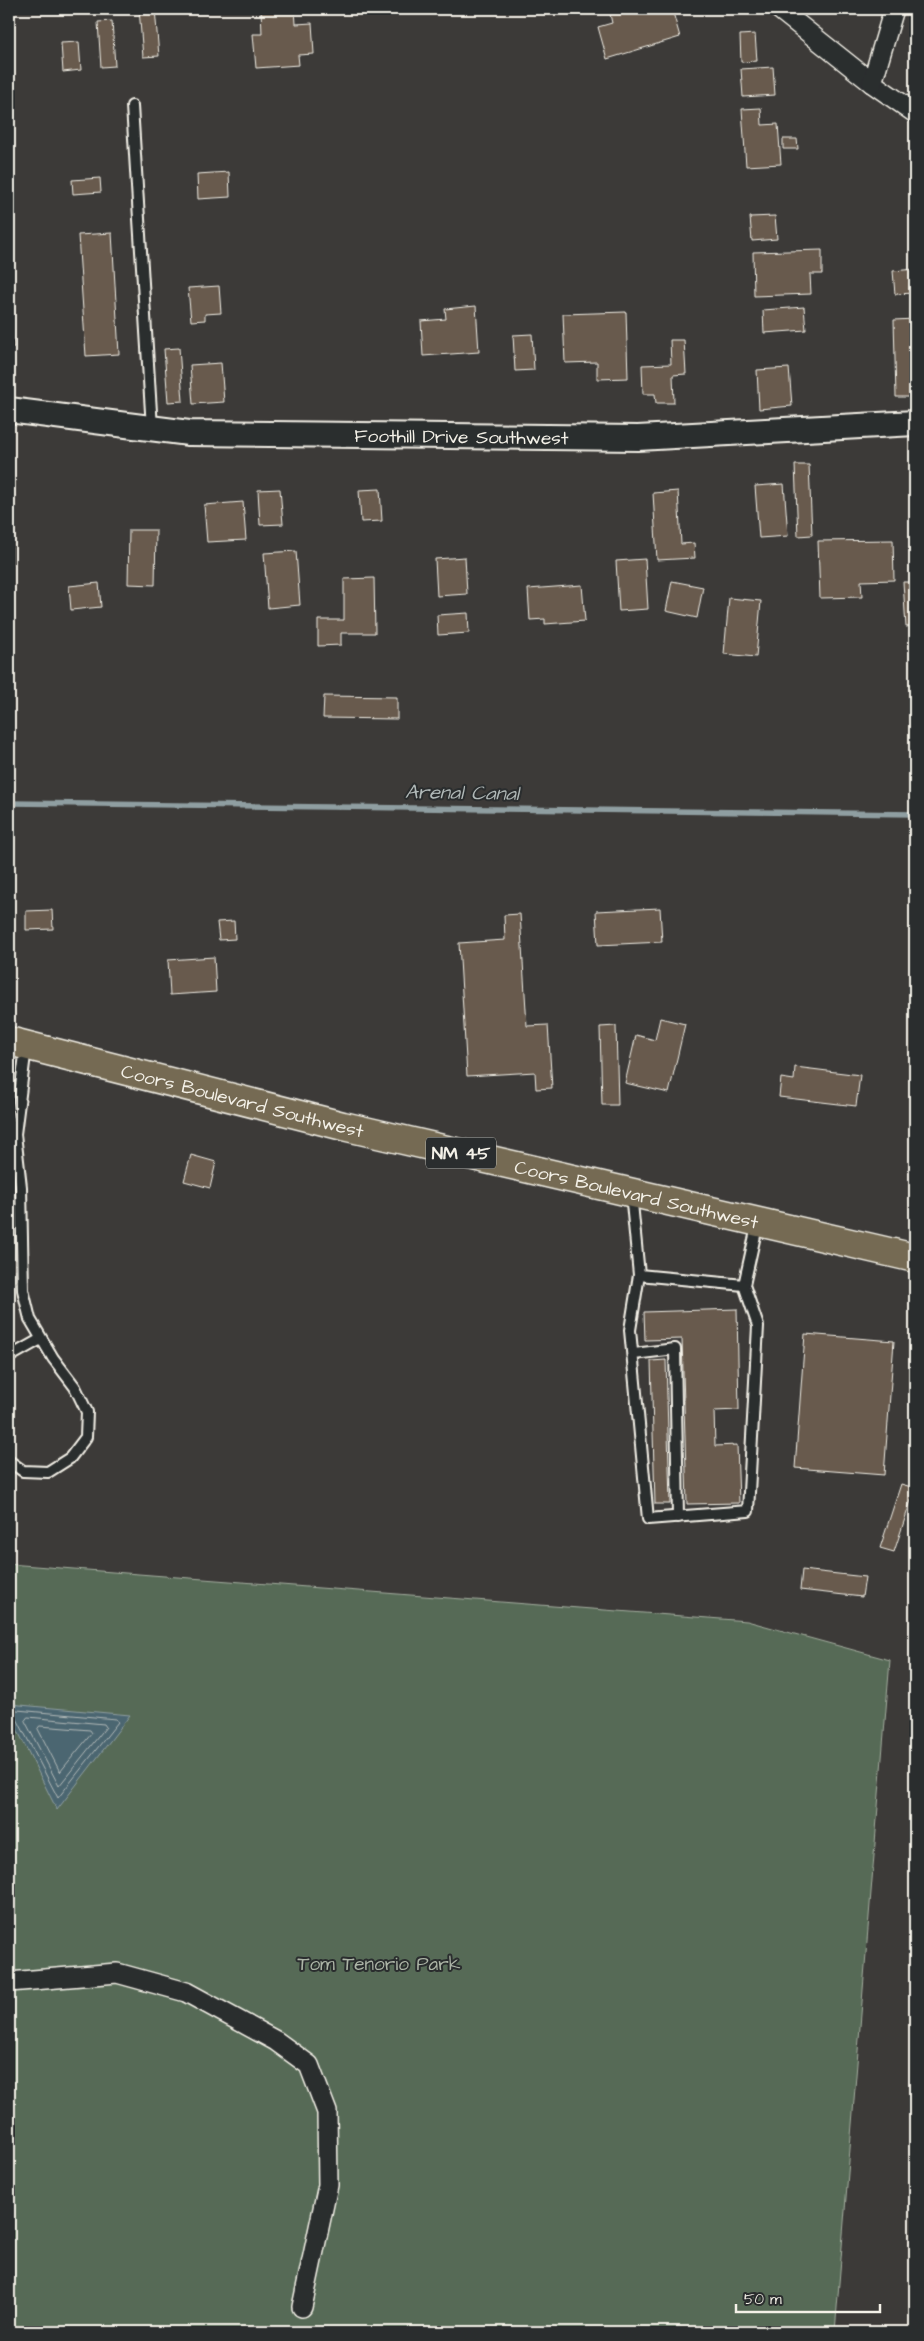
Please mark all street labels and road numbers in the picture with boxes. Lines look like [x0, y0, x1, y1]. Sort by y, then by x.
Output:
street label: Foothill Drive Southwest [354, 423, 569, 452]
street label: Coors Boulevard Southwest [118, 1058, 367, 1145]
road number: NM 45 [426, 1138, 496, 1168]
street label: Coors Boulevard Southwest [512, 1154, 761, 1237]

